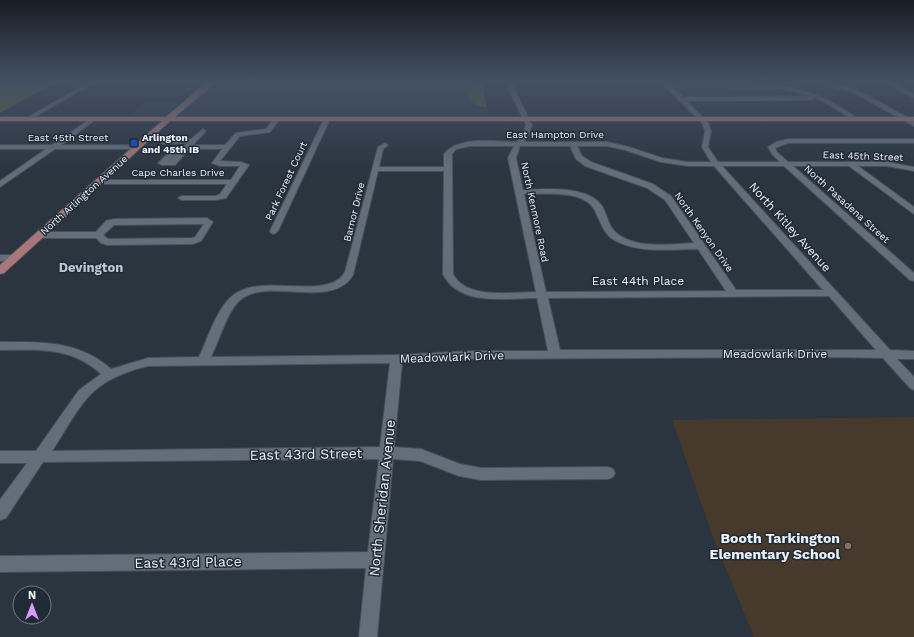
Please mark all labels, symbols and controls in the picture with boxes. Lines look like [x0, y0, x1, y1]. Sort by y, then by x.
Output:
street label: East Hampton Drive [506, 129, 604, 140]
street label: East 45th Street [28, 132, 109, 143]
place label: Arlington and 45th IB [142, 132, 199, 155]
marker: Arlington and 45th IB [129, 138, 139, 148]
street label: Park Forest Court [263, 139, 309, 222]
street label: East 45th Street [822, 149, 904, 163]
street label: North Arlington Avenue [38, 153, 130, 237]
street label: North Kenmore Road [519, 161, 551, 263]
street label: North Pasadena Street [802, 163, 892, 246]
street label: Cape Charles Drive [131, 167, 225, 178]
street label: North Kitley Avenue [746, 179, 834, 275]
street label: Barnor Drive [341, 181, 367, 243]
street label: North Kenyon Drive [672, 190, 736, 274]
district label: Devington [59, 260, 123, 275]
street label: East 44th Place [592, 274, 684, 288]
street label: Meadowlark Drive [723, 347, 827, 361]
street label: Meadowlark Drive [400, 348, 504, 366]
street label: North Sheridan Avenue [366, 419, 398, 577]
street label: East 43rd Street [249, 445, 363, 463]
place label: Booth Tarkington Elementary School [710, 530, 840, 562]
marker: Booth Tarkington Elementary School [843, 541, 853, 551]
street label: East 43rd Place [134, 553, 242, 571]
north arrow [12, 585, 52, 625]
text: N [28, 589, 36, 602]

